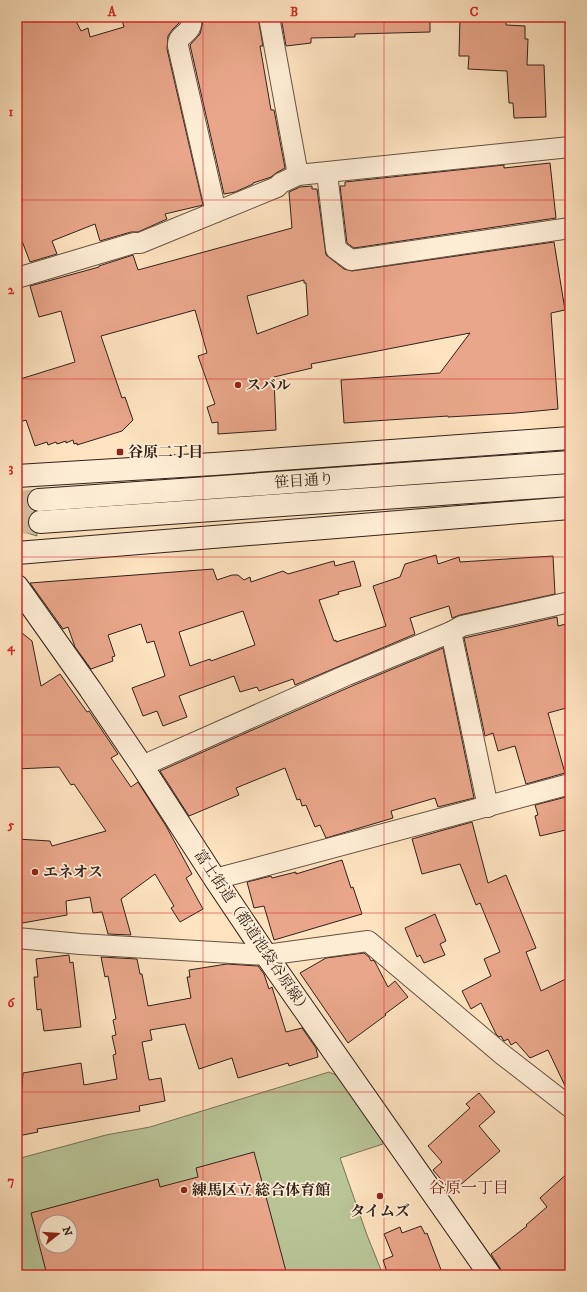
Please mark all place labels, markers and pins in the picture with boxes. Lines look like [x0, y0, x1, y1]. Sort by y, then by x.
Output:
place label: スバル [246, 376, 291, 395]
marker: スバル [233, 380, 243, 390]
place label: 谷原二丁目 [128, 443, 203, 462]
marker: 谷原二丁目 [115, 447, 125, 457]
place label: エネオス [43, 863, 103, 882]
marker: エネオス [30, 867, 40, 877]
place label: 練馬区立 総合体育館 [192, 1181, 330, 1200]
marker: 練馬区立 総合体育館 [179, 1185, 189, 1195]
marker: タイムズ [375, 1191, 385, 1201]
place label: タイムズ [350, 1202, 410, 1221]

